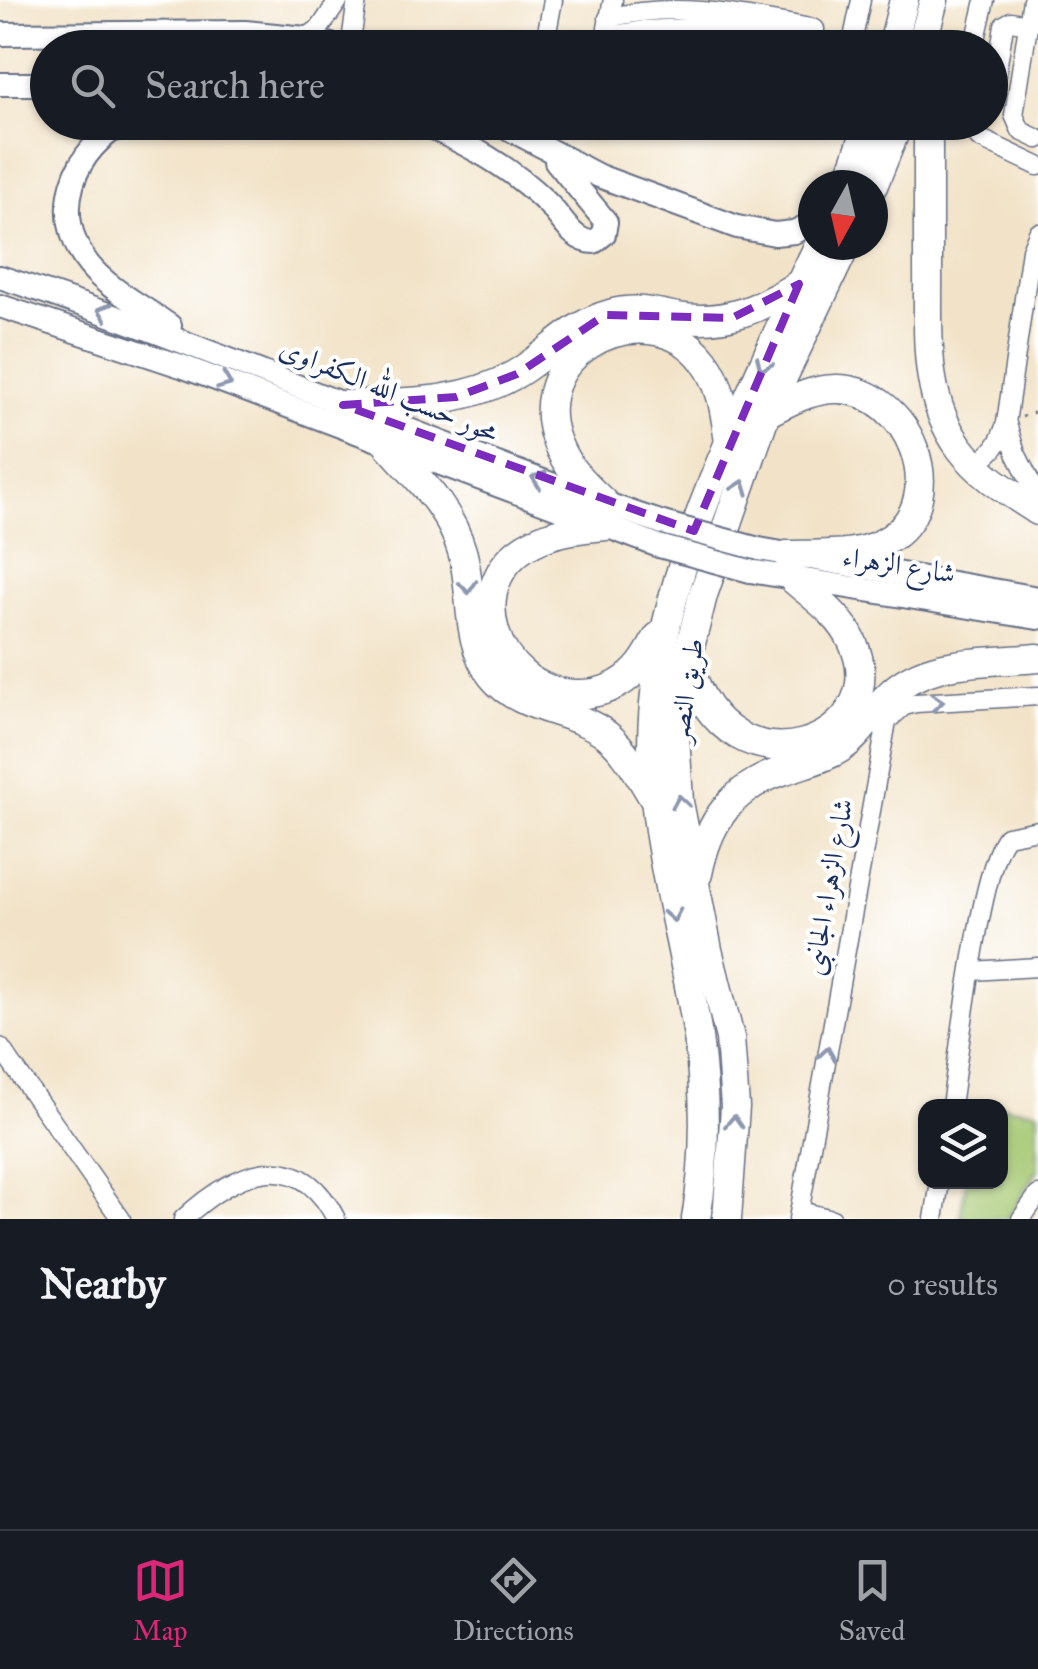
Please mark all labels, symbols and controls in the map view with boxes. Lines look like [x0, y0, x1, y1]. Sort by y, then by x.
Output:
search box [30, 30, 1008, 140]
icon: search [65, 58, 120, 113]
text: Search here [145, 62, 325, 108]
north arrow [798, 170, 888, 260]
one-way arrow [96, 303, 113, 323]
street label: محور حسب الله الكفراوى [274, 326, 505, 450]
one-way arrow [755, 355, 775, 373]
one-way arrow [215, 371, 232, 391]
one-way arrow [530, 471, 547, 491]
one-way arrow [729, 479, 749, 496]
street label: شارع الزهراء [839, 539, 958, 597]
one-way arrow [457, 580, 479, 596]
street label: طريق النصر [660, 635, 712, 748]
one-way arrow [929, 692, 945, 713]
one-way arrow [670, 794, 691, 811]
street label: شارع الزهراء الجانبى [795, 796, 867, 979]
one-way arrow [662, 906, 683, 923]
one-way arrow [816, 1046, 837, 1062]
map controls [918, 1099, 1008, 1189]
button: layers [918, 1099, 1008, 1189]
one-way arrow [723, 1113, 744, 1129]
text: Nearby [40, 1258, 165, 1310]
text: 0 results [887, 1265, 998, 1304]
tab: Map [133, 1553, 188, 1648]
tab: Directions [453, 1553, 574, 1648]
tab: Saved [839, 1553, 905, 1648]

